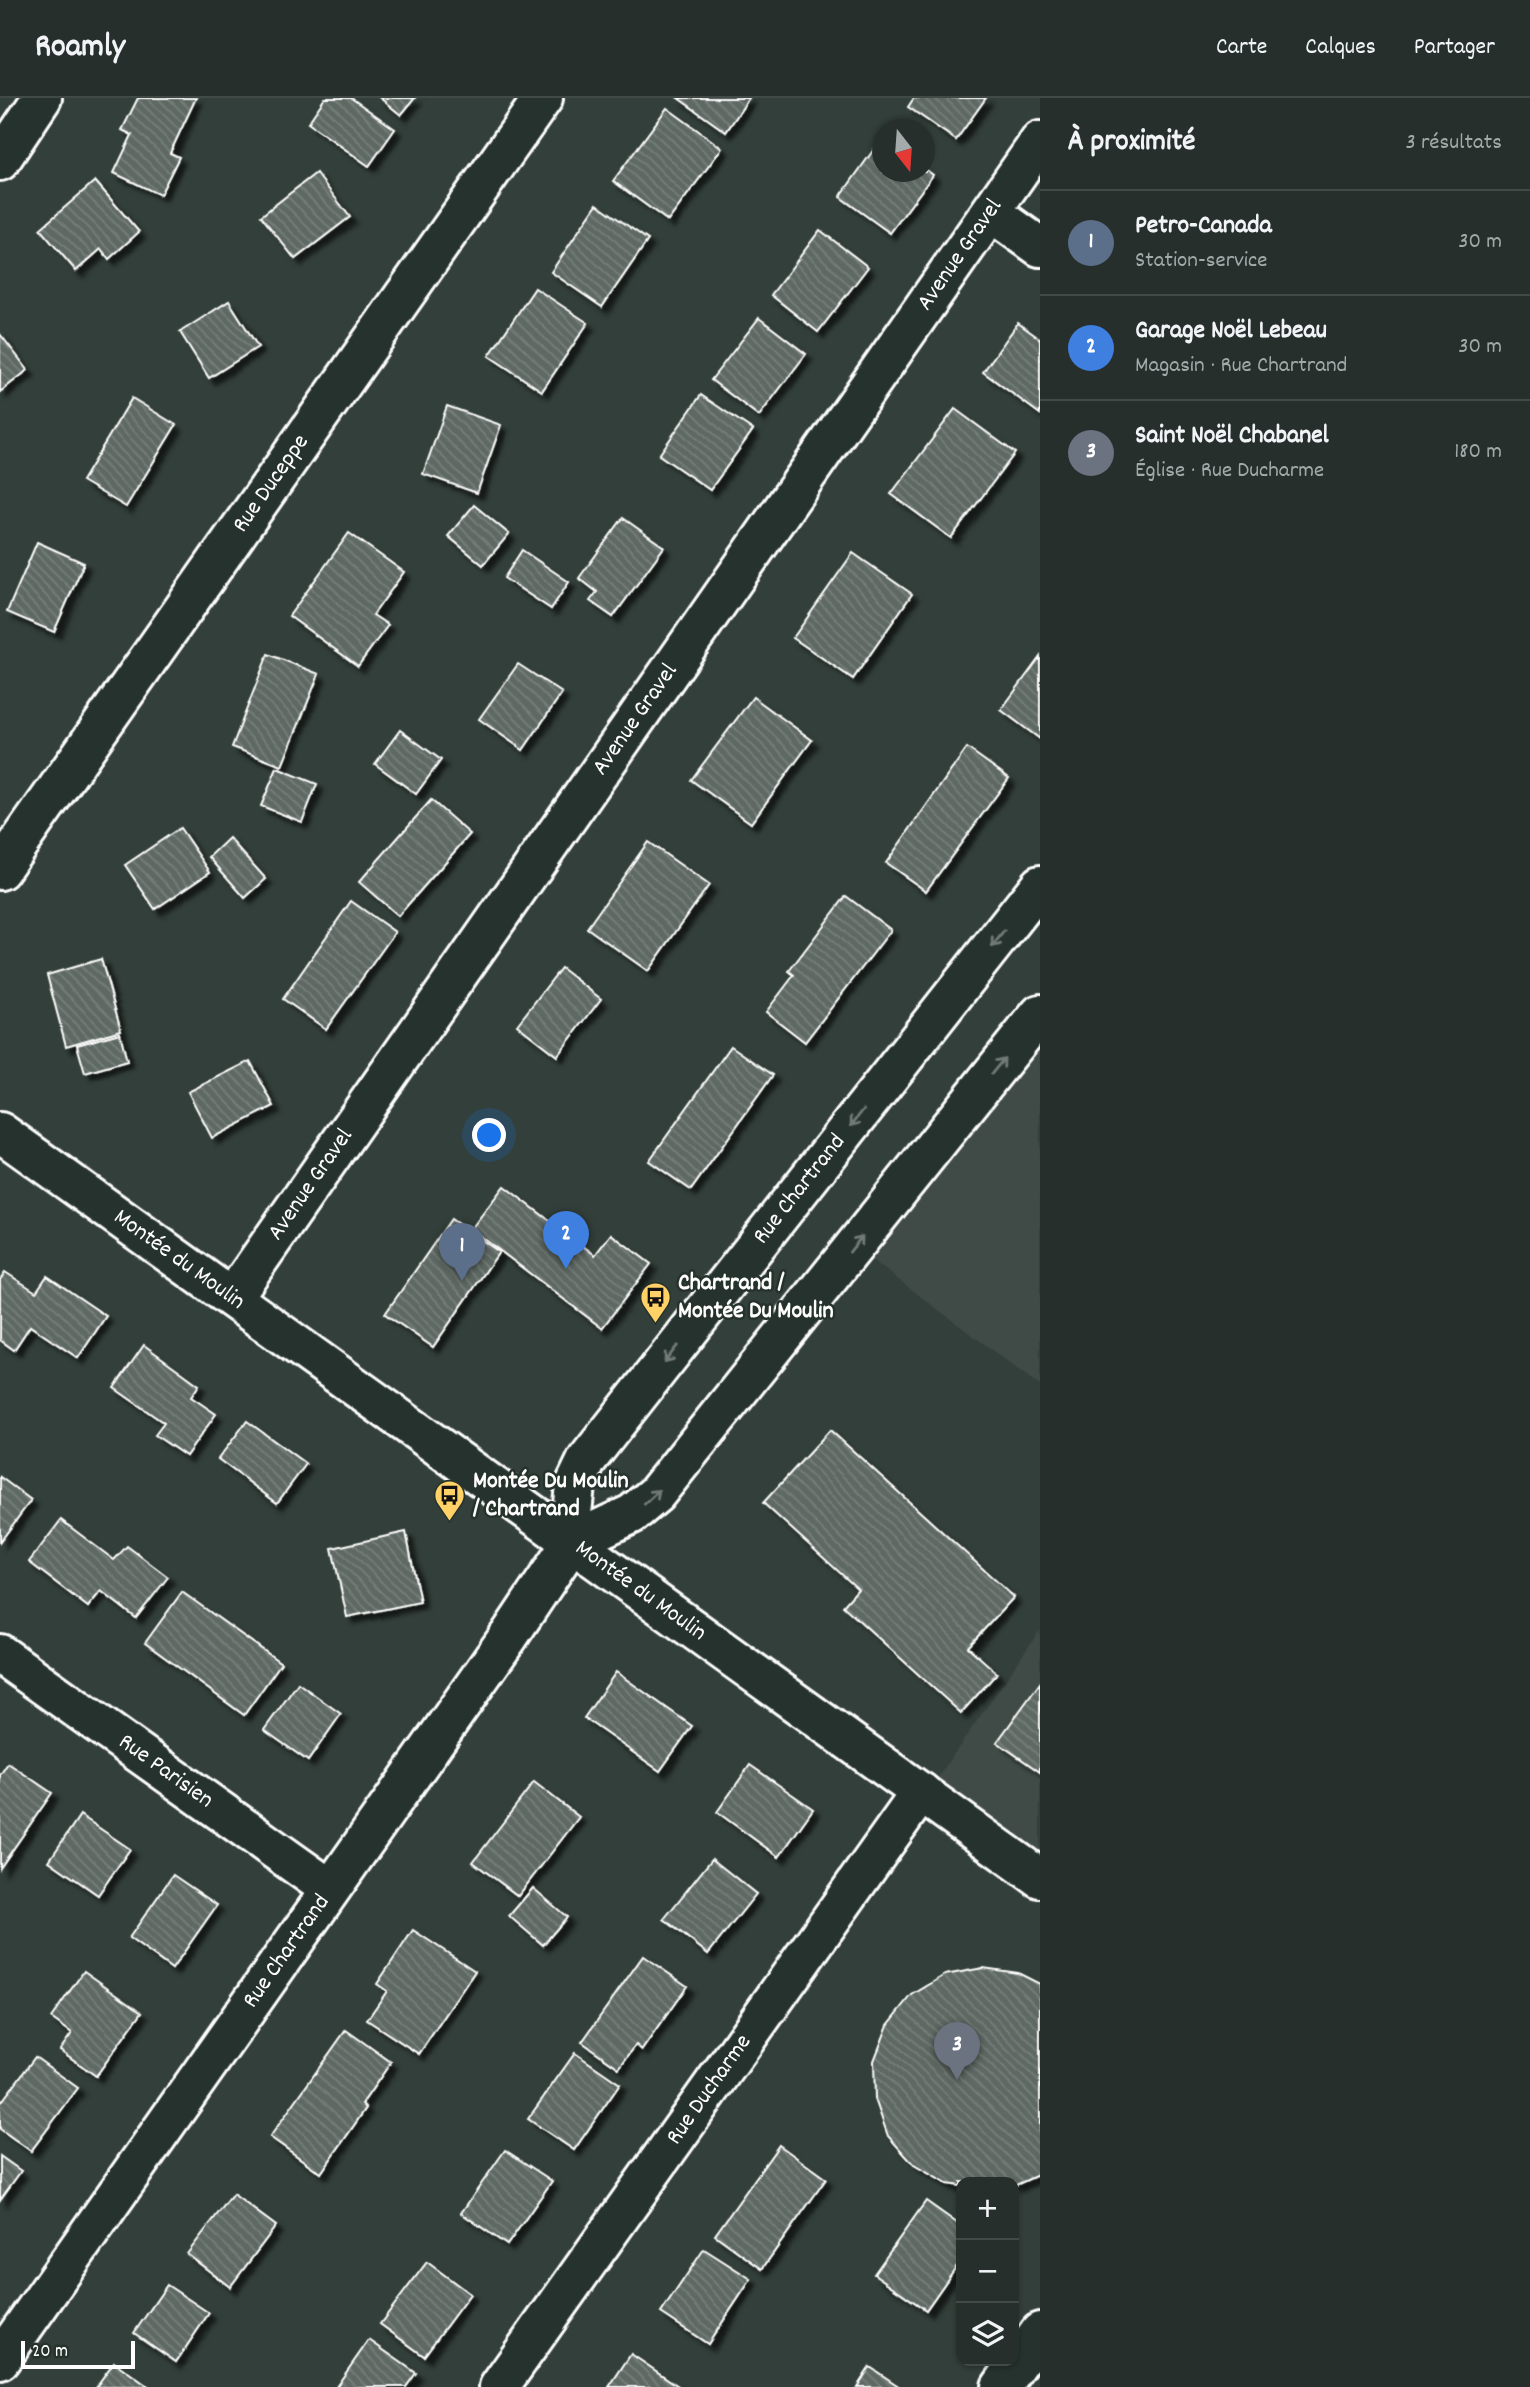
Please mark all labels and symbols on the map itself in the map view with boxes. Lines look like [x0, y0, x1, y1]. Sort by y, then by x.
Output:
north arrow [872, 119, 935, 182]
street label: Avenue Gravel [909, 192, 1012, 318]
street label: Rue Duceppe [225, 428, 318, 540]
street label: Avenue Gravel [585, 657, 687, 783]
one-way arrow [990, 929, 1005, 948]
one-way arrow [990, 1058, 1006, 1076]
one-way arrow [849, 1108, 865, 1126]
your location [472, 1118, 506, 1152]
street label: Avenue Gravel [260, 1122, 362, 1248]
street label: Rue Chartrand [746, 1127, 854, 1252]
street label: Montée du Moulin [106, 1201, 251, 1319]
pin: 2 [543, 1211, 589, 1269]
pin: 1 [439, 1223, 485, 1281]
one-way arrow [848, 1235, 864, 1253]
place label: Chartrand / Montée Du Moulin [678, 1267, 834, 1329]
bus stop icon: Chartrand / Montée Du Moulin [638, 1281, 672, 1325]
one-way arrow [663, 1344, 678, 1363]
place label: Montée Du Moulin / Chartrand [472, 1465, 629, 1527]
bus stop icon: Montée Du Moulin / Chartrand [433, 1479, 467, 1523]
one-way arrow [642, 1489, 660, 1506]
street label: Montée du Moulin [568, 1532, 713, 1650]
street label: Rue Parisien [111, 1726, 220, 1817]
street label: Rue Chartrand [235, 1888, 339, 2016]
pin: 3 [934, 2022, 980, 2080]
street label: Rue Ducharme [658, 2028, 761, 2152]
scale bar [21, 2338, 135, 2370]

